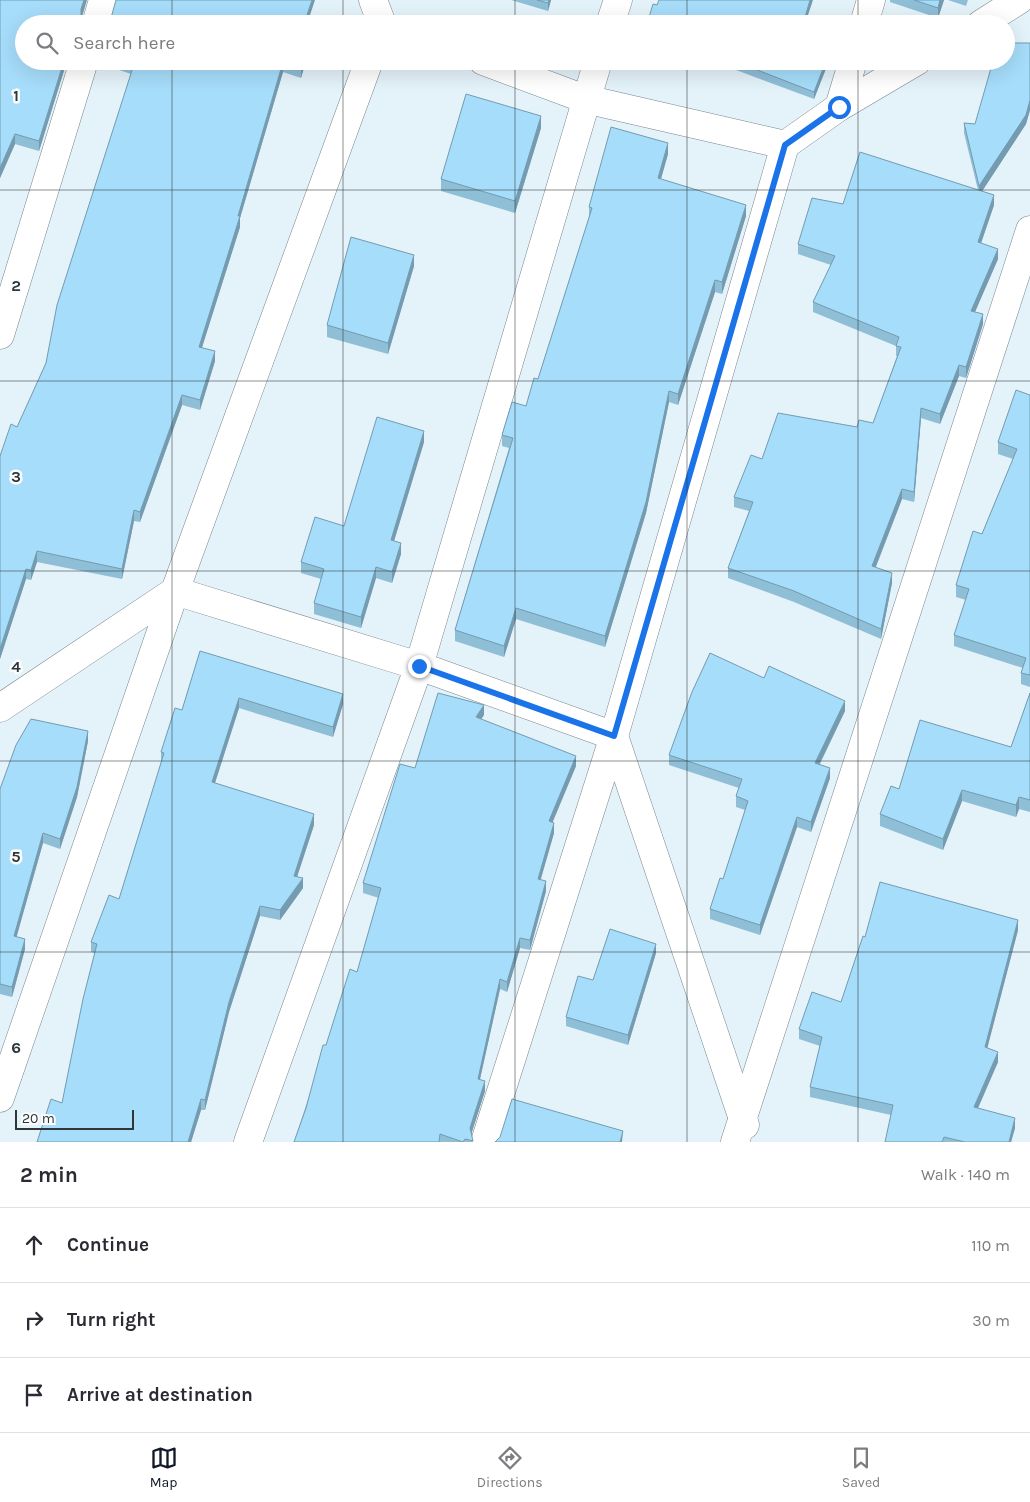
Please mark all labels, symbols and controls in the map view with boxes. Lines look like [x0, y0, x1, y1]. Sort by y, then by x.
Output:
search box [15, 15, 1015, 70]
icon: search [33, 29, 61, 57]
text: Search here [73, 32, 175, 54]
text: 1 [13, 86, 19, 105]
route start [828, 96, 851, 119]
text: 2 [11, 276, 21, 295]
text: 3 [11, 467, 21, 486]
route end [408, 655, 431, 678]
text: 4 [11, 657, 21, 676]
text: 5 [11, 847, 21, 866]
text: 6 [11, 1038, 21, 1057]
scale bar [15, 1107, 134, 1130]
text: 20 m [22, 1110, 55, 1127]
text: 2 min [20, 1163, 78, 1187]
text: Walk · 140 m [921, 1165, 1010, 1184]
icon: ahead [20, 1231, 48, 1259]
text: Continue [67, 1234, 149, 1256]
text: 110 m [971, 1236, 1010, 1255]
icon: right [20, 1306, 48, 1334]
text: Turn right [67, 1309, 156, 1331]
text: 30 m [972, 1311, 1010, 1330]
icon: arrive [20, 1381, 48, 1409]
text: Arrive at destination [67, 1384, 253, 1406]
tab: Map [150, 1444, 178, 1491]
tab: Directions [477, 1444, 543, 1491]
tab: Saved [842, 1444, 880, 1491]

